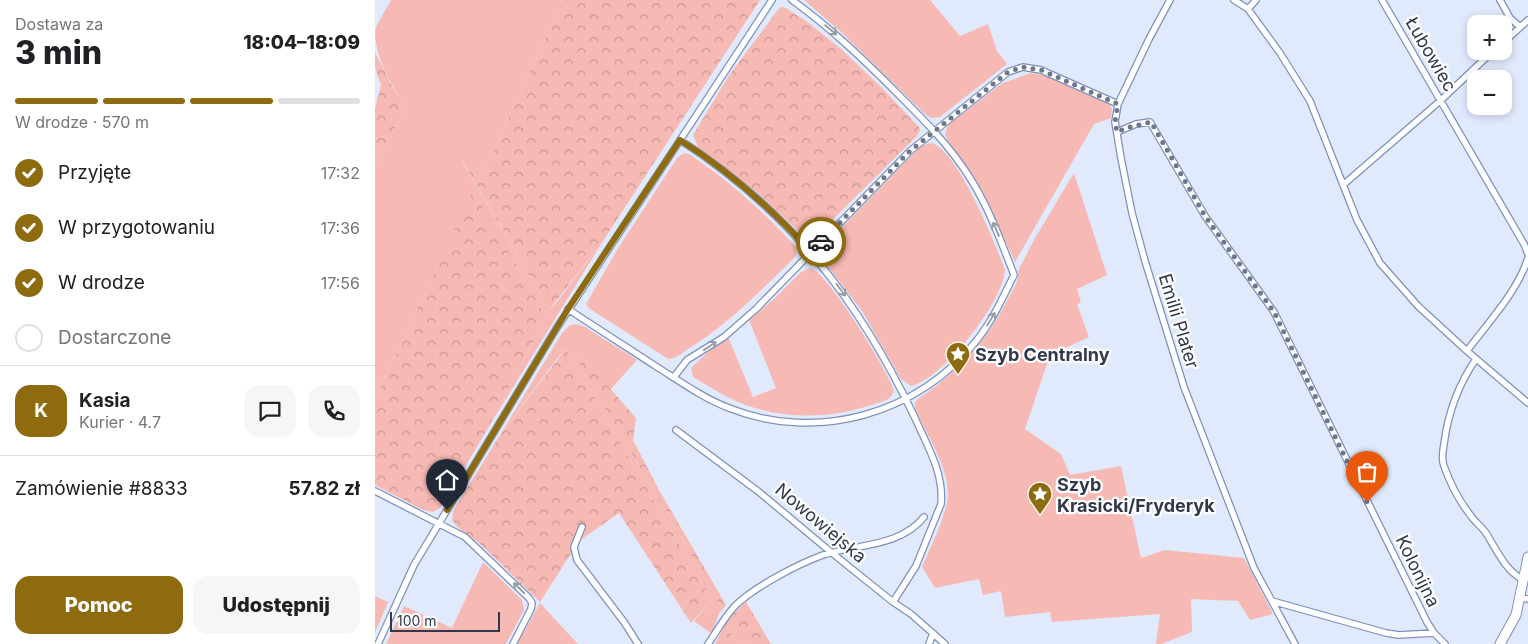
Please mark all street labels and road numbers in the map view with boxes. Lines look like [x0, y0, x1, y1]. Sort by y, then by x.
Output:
street label: Łubowiec [1401, 13, 1461, 95]
street label: Emilii Plater [1155, 271, 1203, 371]
street label: Nowowiejska [771, 479, 871, 567]
street label: Kolonijna [1392, 532, 1444, 610]

